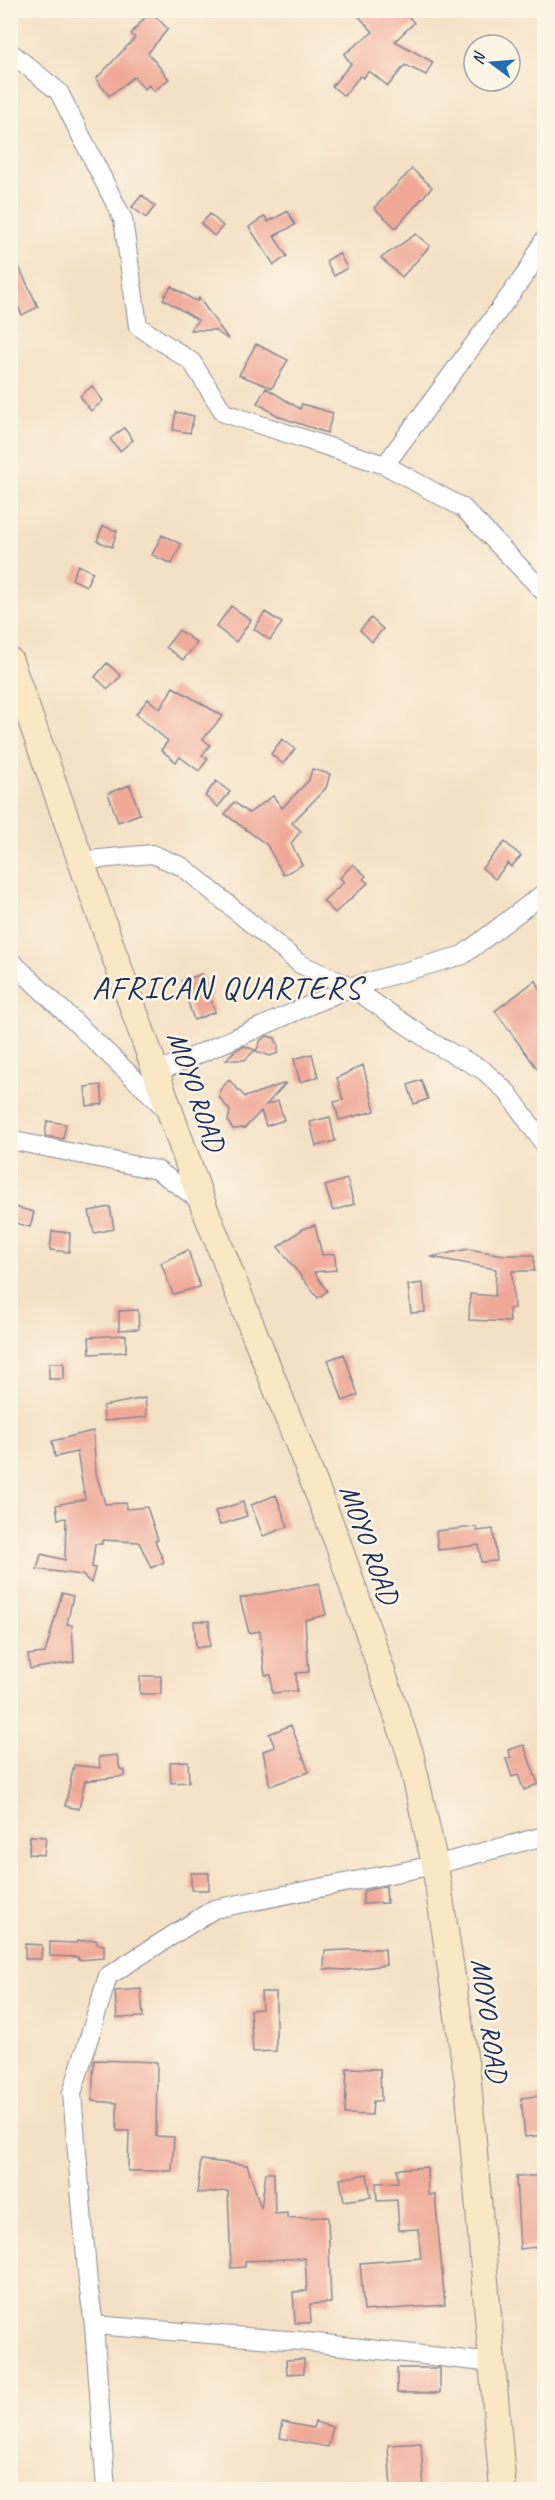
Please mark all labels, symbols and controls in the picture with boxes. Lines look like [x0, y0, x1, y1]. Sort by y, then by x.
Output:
north arrow [462, 33, 522, 93]
text: N [468, 49, 490, 67]
district label: AFRICAN QUARTERS [92, 967, 367, 1008]
street label: MOYO ROAD [160, 1027, 234, 1158]
street label: MOYO ROAD [332, 1480, 408, 1611]
street label: MOYO ROAD [464, 1956, 516, 2087]

